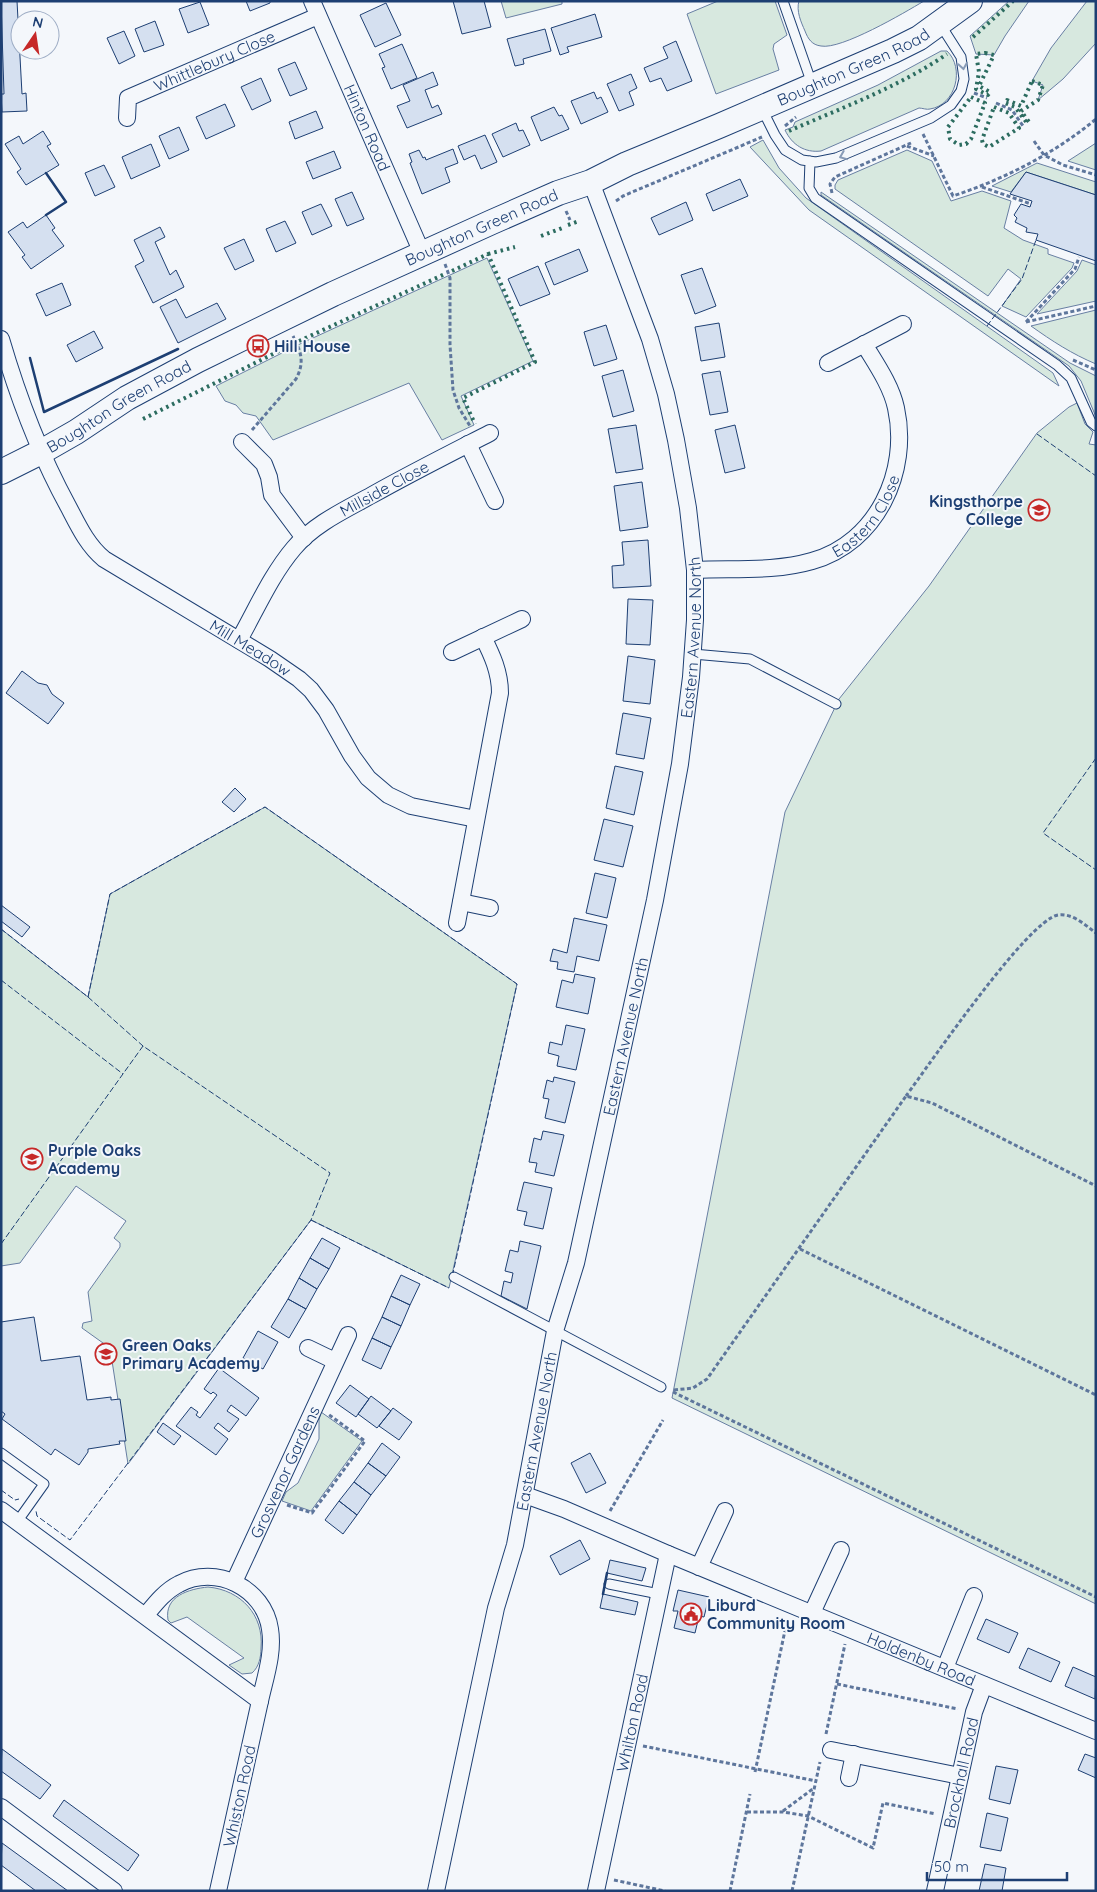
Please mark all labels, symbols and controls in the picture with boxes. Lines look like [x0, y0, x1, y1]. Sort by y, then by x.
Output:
north arrow [10, 10, 60, 60]
text: N [31, 12, 45, 32]
street label: Boughton Green Road [774, 24, 934, 110]
street label: Whittlebury Close [151, 26, 278, 96]
one-way arrow [957, 62, 967, 70]
street label: Hinton Road [340, 81, 395, 174]
one-way arrow [839, 149, 848, 160]
street label: Boughton Green Road [402, 184, 561, 270]
bus stop icon: Hill House [246, 334, 270, 358]
place label: Hill House [274, 336, 350, 356]
street label: Boughton Green Road [43, 356, 195, 457]
street label: Millside Close [336, 456, 432, 521]
street label: Eastern Close [828, 473, 903, 561]
place label: Kingsthorpe College [929, 491, 1023, 529]
school or university icon: Kingsthorpe College [1027, 498, 1051, 522]
street label: Eastern Avenue North [676, 556, 705, 719]
street label: Mill Meadow [206, 615, 295, 681]
street label: Eastern Avenue North [598, 955, 652, 1117]
place label: Purple Oaks Academy [48, 1140, 141, 1178]
school or university icon: Purple Oaks Academy [20, 1147, 44, 1171]
place label: Green Oaks Primary Academy [122, 1335, 260, 1373]
school or university icon: Green Oaks Primary Academy [94, 1342, 118, 1366]
street label: Eastern Avenue North [512, 1350, 561, 1512]
street label: Grosvenor Gardens [246, 1403, 324, 1541]
place label: Liburd Community Room [707, 1595, 845, 1633]
public building icon: Liburd Community Room [679, 1602, 703, 1626]
street label: Holdenby Road [864, 1627, 979, 1690]
street label: Whilton Road [612, 1672, 652, 1774]
street label: Brockhall Road [939, 1715, 983, 1830]
street label: Whiston Road [218, 1743, 260, 1849]
scale bar [927, 1850, 1067, 1882]
text: 50 m [934, 1857, 969, 1876]

